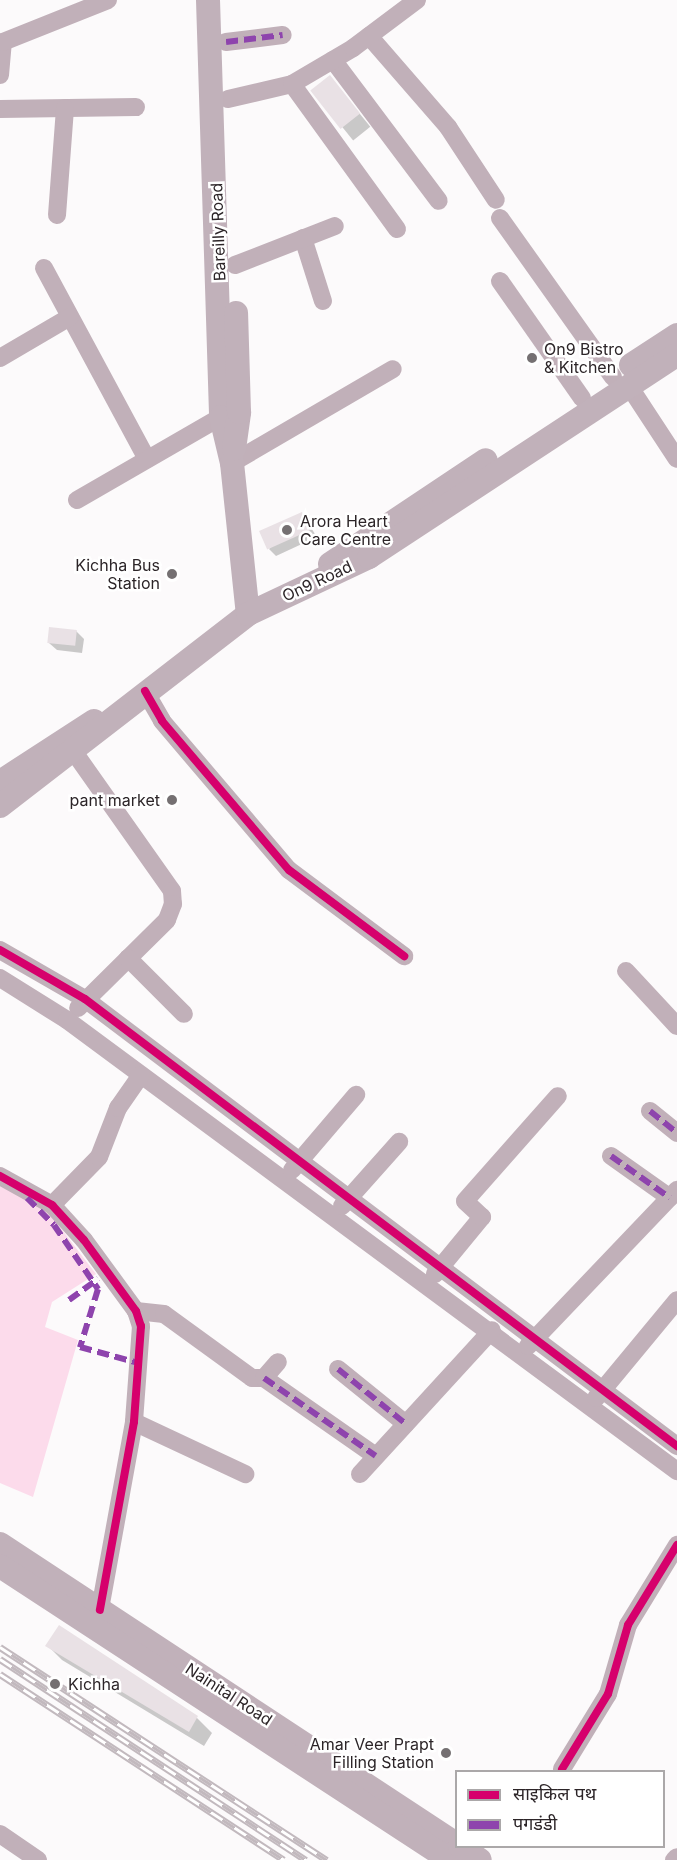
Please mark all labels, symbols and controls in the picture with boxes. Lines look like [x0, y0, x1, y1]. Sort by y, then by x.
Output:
street label: Bareilly Road [207, 183, 229, 281]
place label: On9 Bistro & Kitchen [544, 339, 623, 377]
marker: On9 Bistro & Kitchen [525, 351, 539, 365]
place label: Arora Heart Care Centre [300, 511, 391, 549]
marker: Arora Heart Care Centre [278, 521, 296, 539]
place label: Kichha Bus Station [75, 555, 160, 593]
street label: On9 Road [279, 557, 355, 605]
marker: Kichha Bus Station [165, 567, 179, 581]
place label: pant market [70, 790, 160, 810]
marker: pant market [165, 793, 179, 807]
street label: Nainital Road [182, 1659, 276, 1729]
place label: Kichha [68, 1674, 120, 1694]
marker: Kichha [46, 1675, 64, 1693]
place label: Amar Veer Prapt Filling Station [310, 1734, 434, 1772]
marker: Amar Veer Prapt Filling Station [439, 1746, 453, 1760]
legend [455, 1770, 665, 1848]
text: साइकिल पथ [513, 1783, 596, 1804]
text: पगडंडी [513, 1813, 557, 1834]

